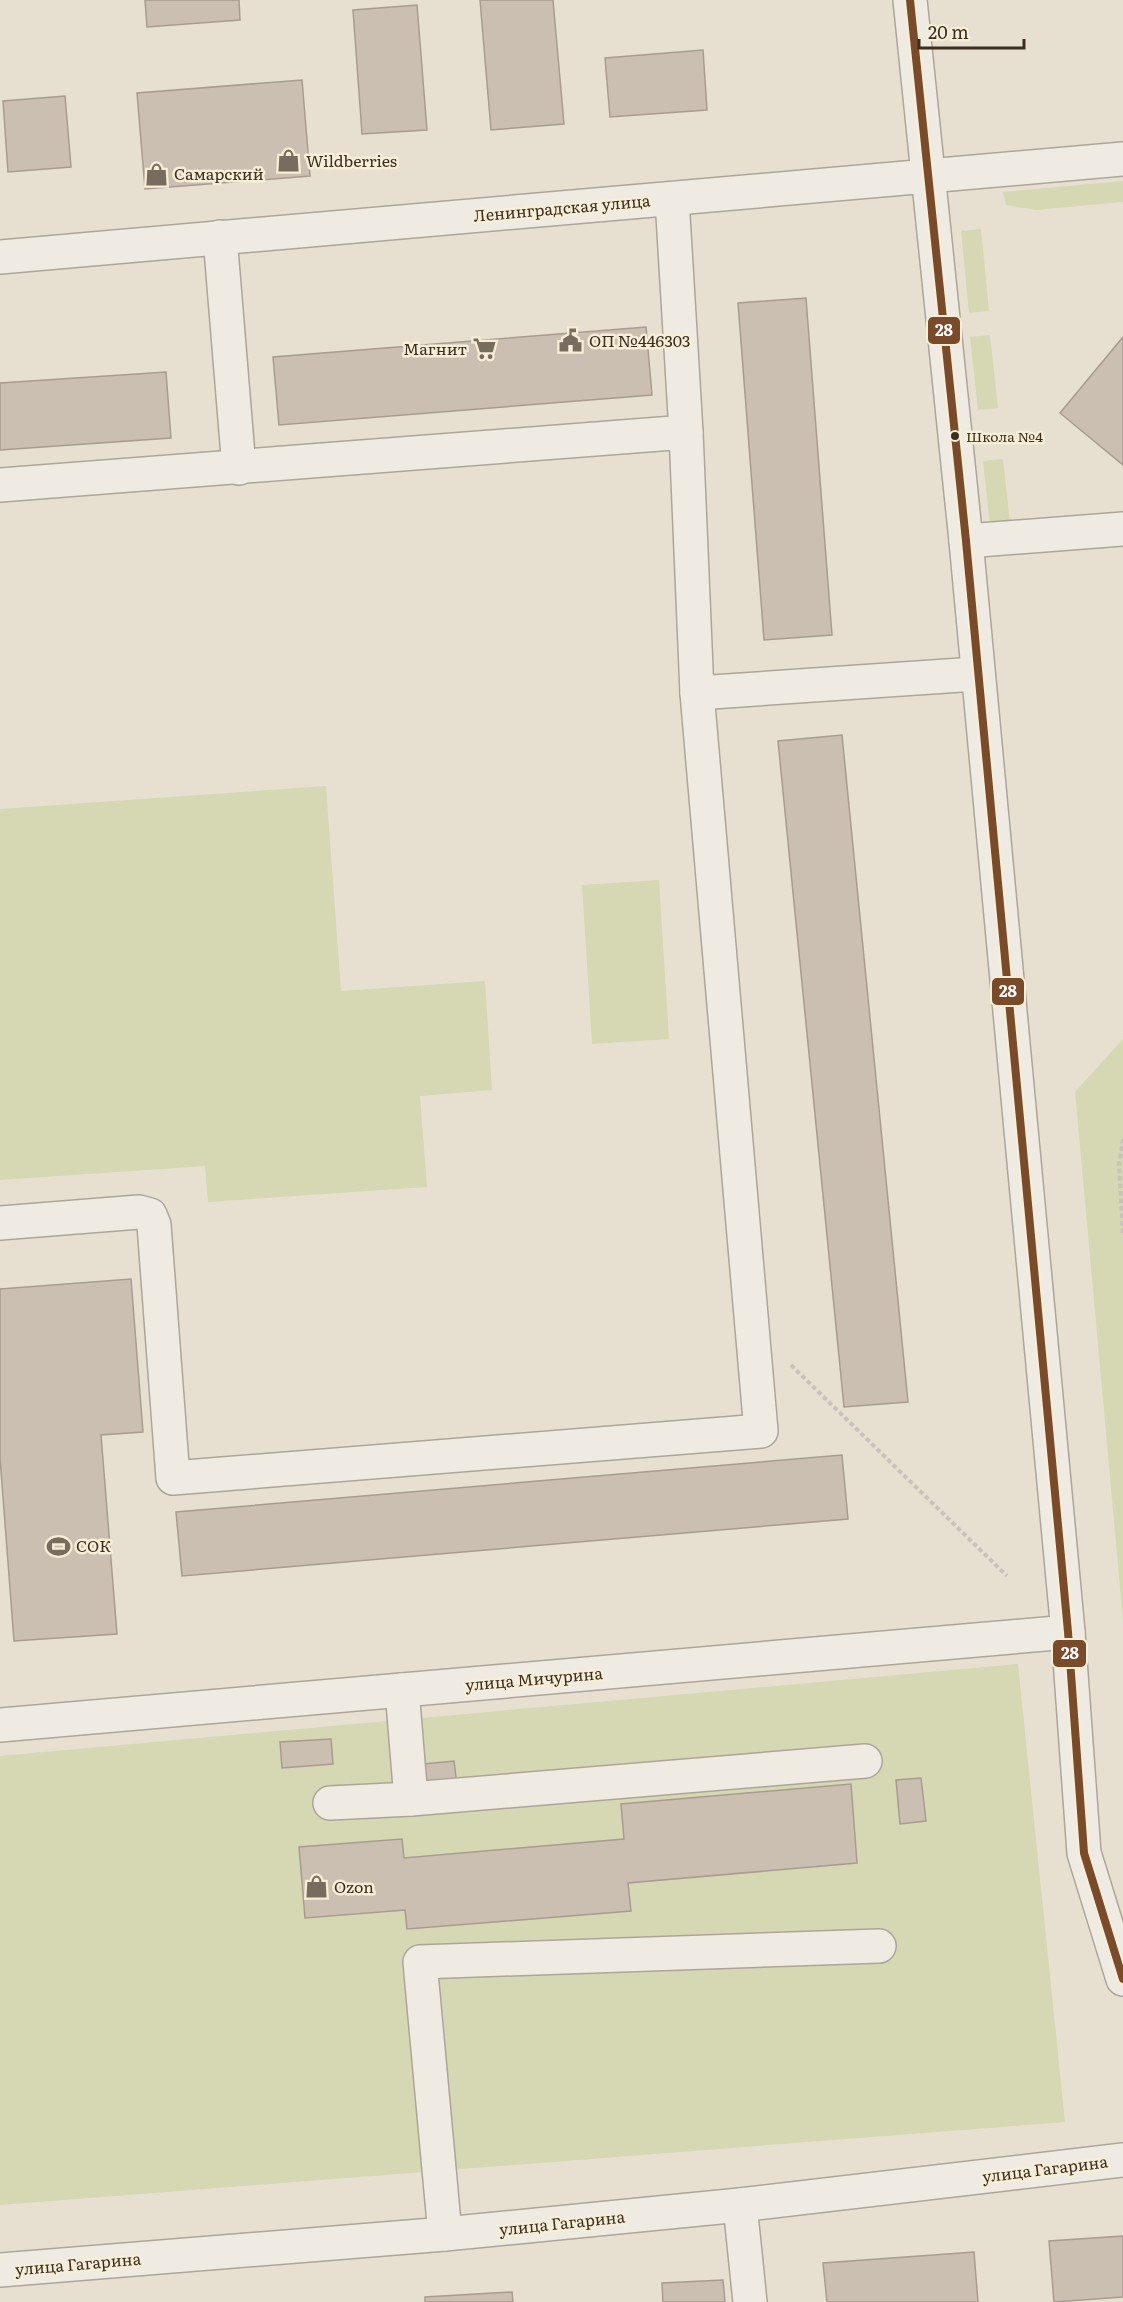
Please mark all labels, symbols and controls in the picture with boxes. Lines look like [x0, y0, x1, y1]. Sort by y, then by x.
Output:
scale bar [919, 12, 1024, 50]
text: 20 m [928, 18, 969, 45]
shop icon: Wildberries [275, 148, 301, 174]
place label: Wildberries [306, 148, 397, 172]
shop icon: Самарский [143, 161, 169, 187]
place label: Самарский [174, 161, 264, 185]
street label: Ленинградская улица [472, 187, 652, 227]
line badge: 28 [927, 316, 961, 345]
text: 28 [935, 317, 954, 341]
public building icon: ОП №446303 [558, 328, 584, 354]
place label: ОП №446303 [589, 328, 691, 352]
place label: Магнит [403, 336, 467, 360]
supermarket icon: Магнит [472, 336, 498, 362]
place label: Школа №4 [966, 426, 1043, 446]
marker: Школа №4 [949, 430, 961, 442]
line badge: 28 [991, 977, 1025, 1006]
text: 28 [999, 978, 1018, 1002]
sports icon: СОК [45, 1533, 71, 1559]
place label: СОК [76, 1533, 111, 1557]
line badge: 28 [1052, 1639, 1087, 1668]
text: 28 [1061, 1640, 1080, 1664]
street label: улица Мичурина [464, 1660, 604, 1696]
shop icon: Ozon [303, 1874, 329, 1900]
place label: Ozon [334, 1874, 374, 1898]
street label: улица Гагарина [981, 2148, 1109, 2188]
street label: улица Гагарина [498, 2203, 626, 2241]
street label: улица Гагарина [14, 2246, 142, 2280]

